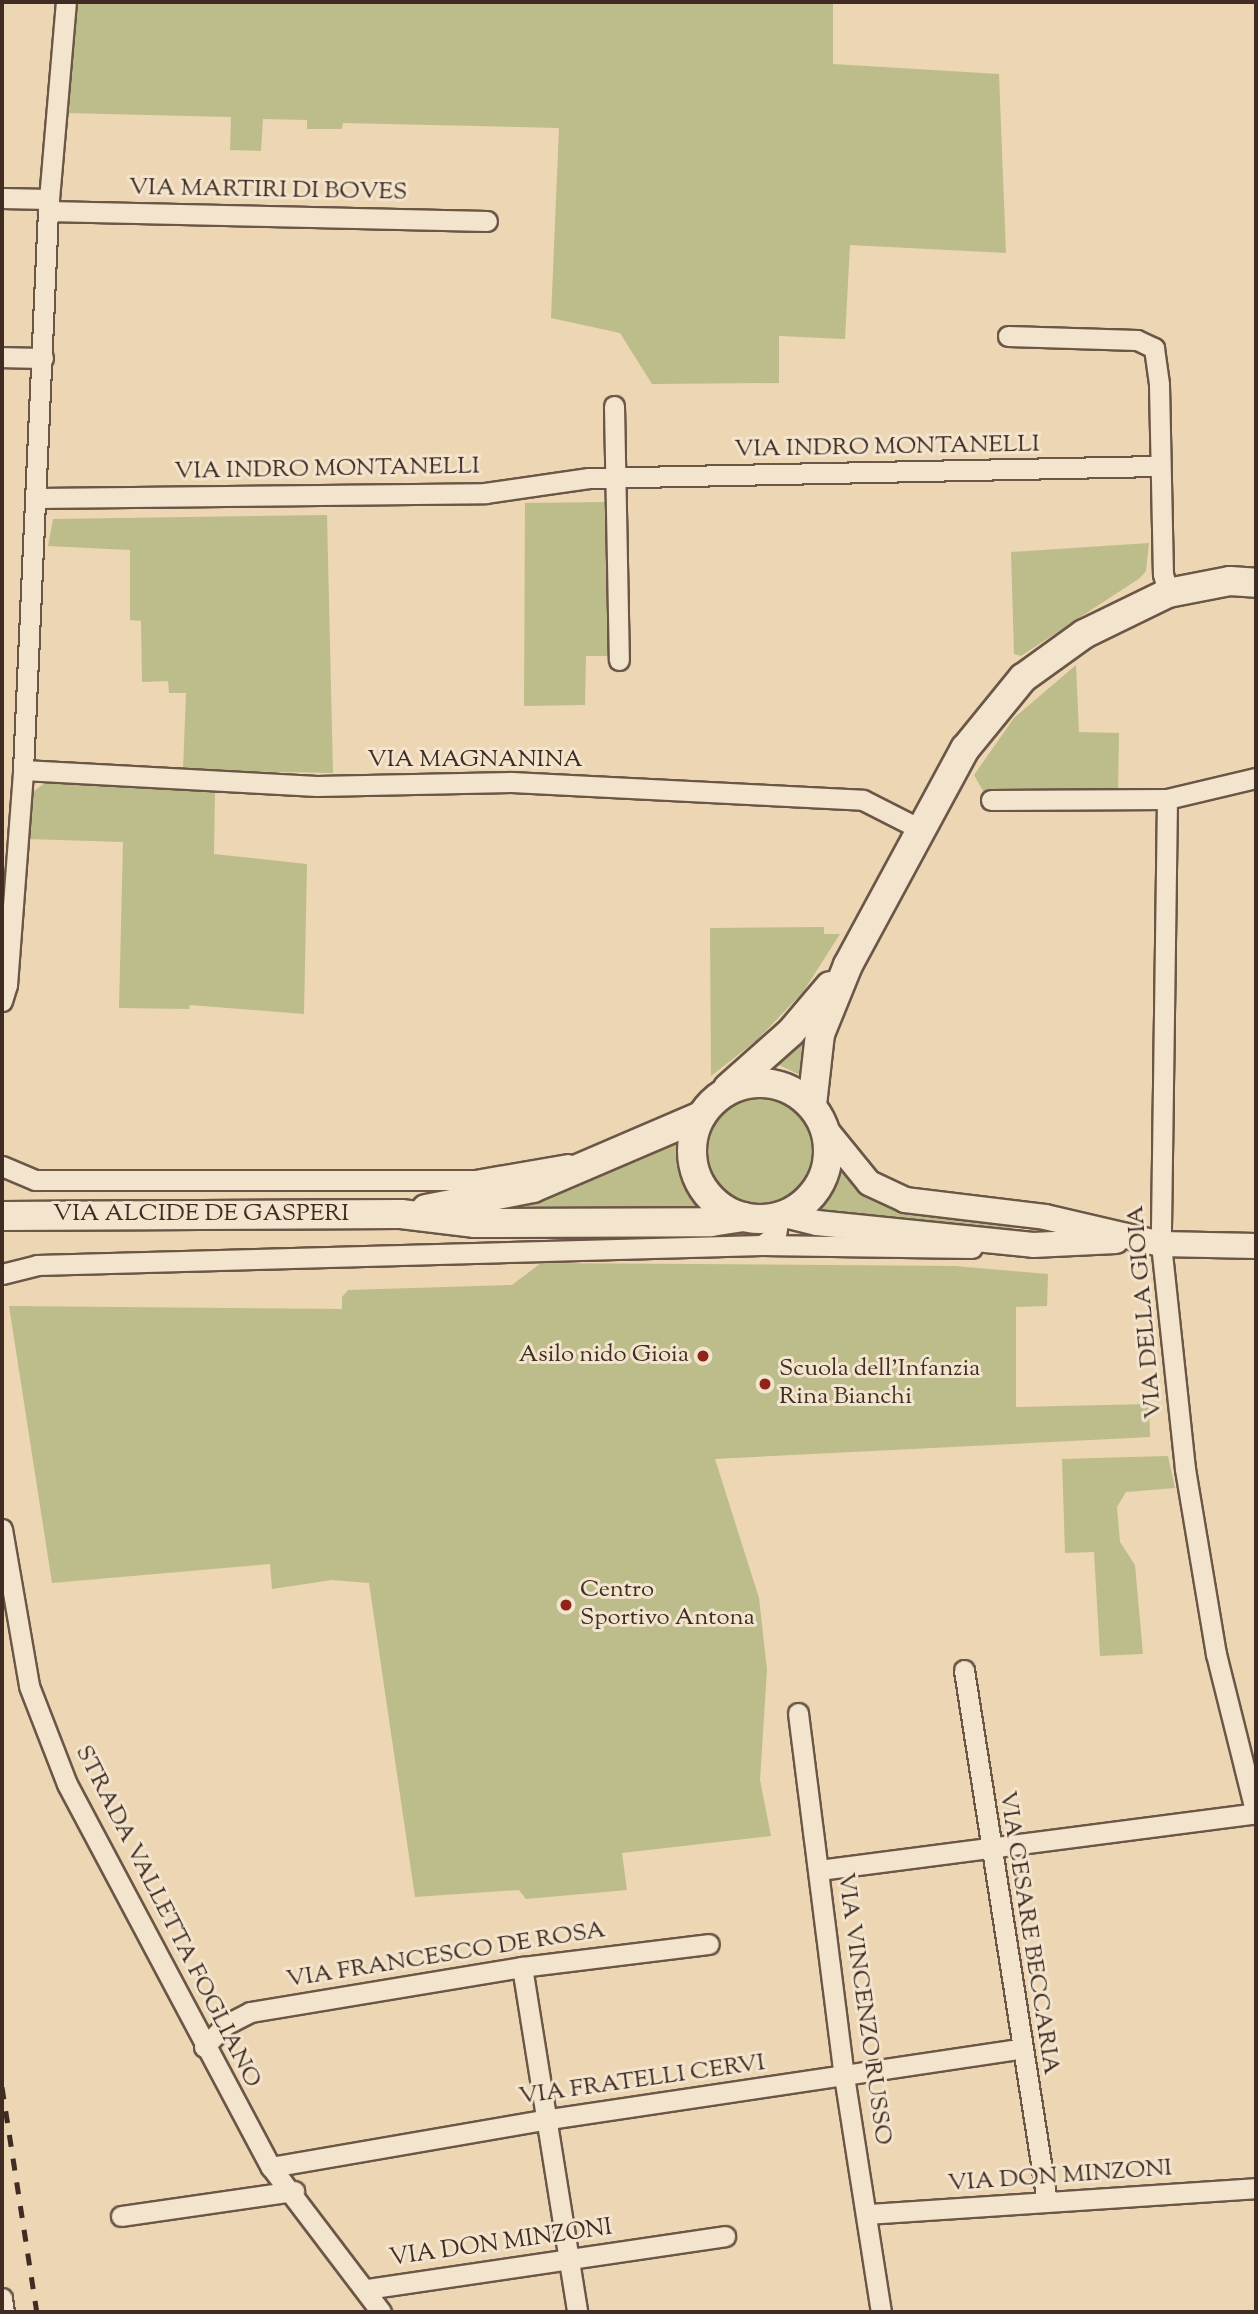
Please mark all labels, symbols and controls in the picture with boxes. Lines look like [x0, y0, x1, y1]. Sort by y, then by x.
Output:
street label: VIA MARTIRI DI BOVES [128, 174, 408, 208]
street label: VIA INDRO MONTANELLI [734, 431, 1040, 465]
street label: VIA INDRO MONTANELLI [174, 453, 480, 487]
street label: VIA MAGNANINA [367, 747, 583, 775]
street label: VIA ALCIDE DE GASPERI [53, 1201, 349, 1229]
street label: VIA DELLA GIOIA [1122, 1204, 1170, 1420]
place label: Asilo nido Gioia [519, 1342, 689, 1370]
marker: Asilo nido Gioia [695, 1348, 711, 1364]
place label: Scuola dell'Infanzia Rina Bianchi [779, 1356, 980, 1412]
marker: Scuola dell'Infanzia Rina Bianchi [757, 1376, 773, 1392]
place label: Centro Sportivo Antona [580, 1577, 755, 1633]
marker: Centro Sportivo Antona [558, 1597, 574, 1613]
street label: STRADA VALLETTA FOGLIANO [68, 1741, 266, 2093]
street label: VIA CESARE BECCARIA [991, 1789, 1065, 2077]
street label: VIA VINCENZO RUSSO [830, 1871, 896, 2147]
street label: VIA FRANCESCO DE ROSA [284, 1917, 608, 1995]
street label: VIA FRATELLI CERVI [517, 2049, 767, 2113]
street label: VIA DON MINZONI [947, 2155, 1173, 2199]
street label: VIA DON MINZONI [388, 2214, 614, 2274]

